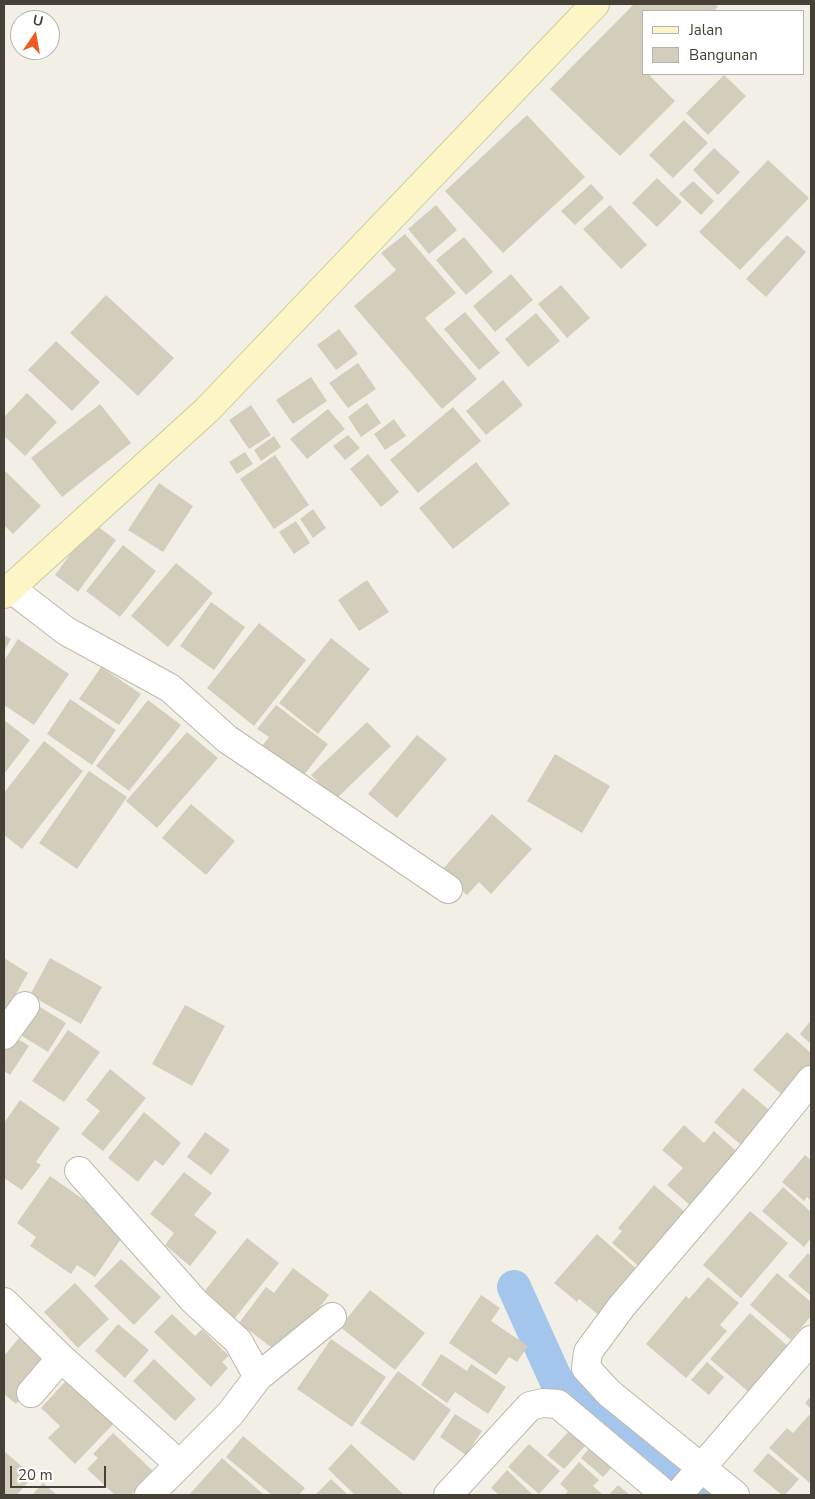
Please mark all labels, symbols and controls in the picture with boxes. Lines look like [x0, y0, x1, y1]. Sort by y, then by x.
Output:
north arrow [10, 10, 60, 60]
text: U [31, 10, 45, 31]
legend [642, 10, 805, 75]
text: Jalan [689, 20, 723, 40]
text: Bangunan [689, 45, 758, 65]
scale bar [12, 1456, 109, 1488]
text: 20 m [18, 1465, 53, 1485]

